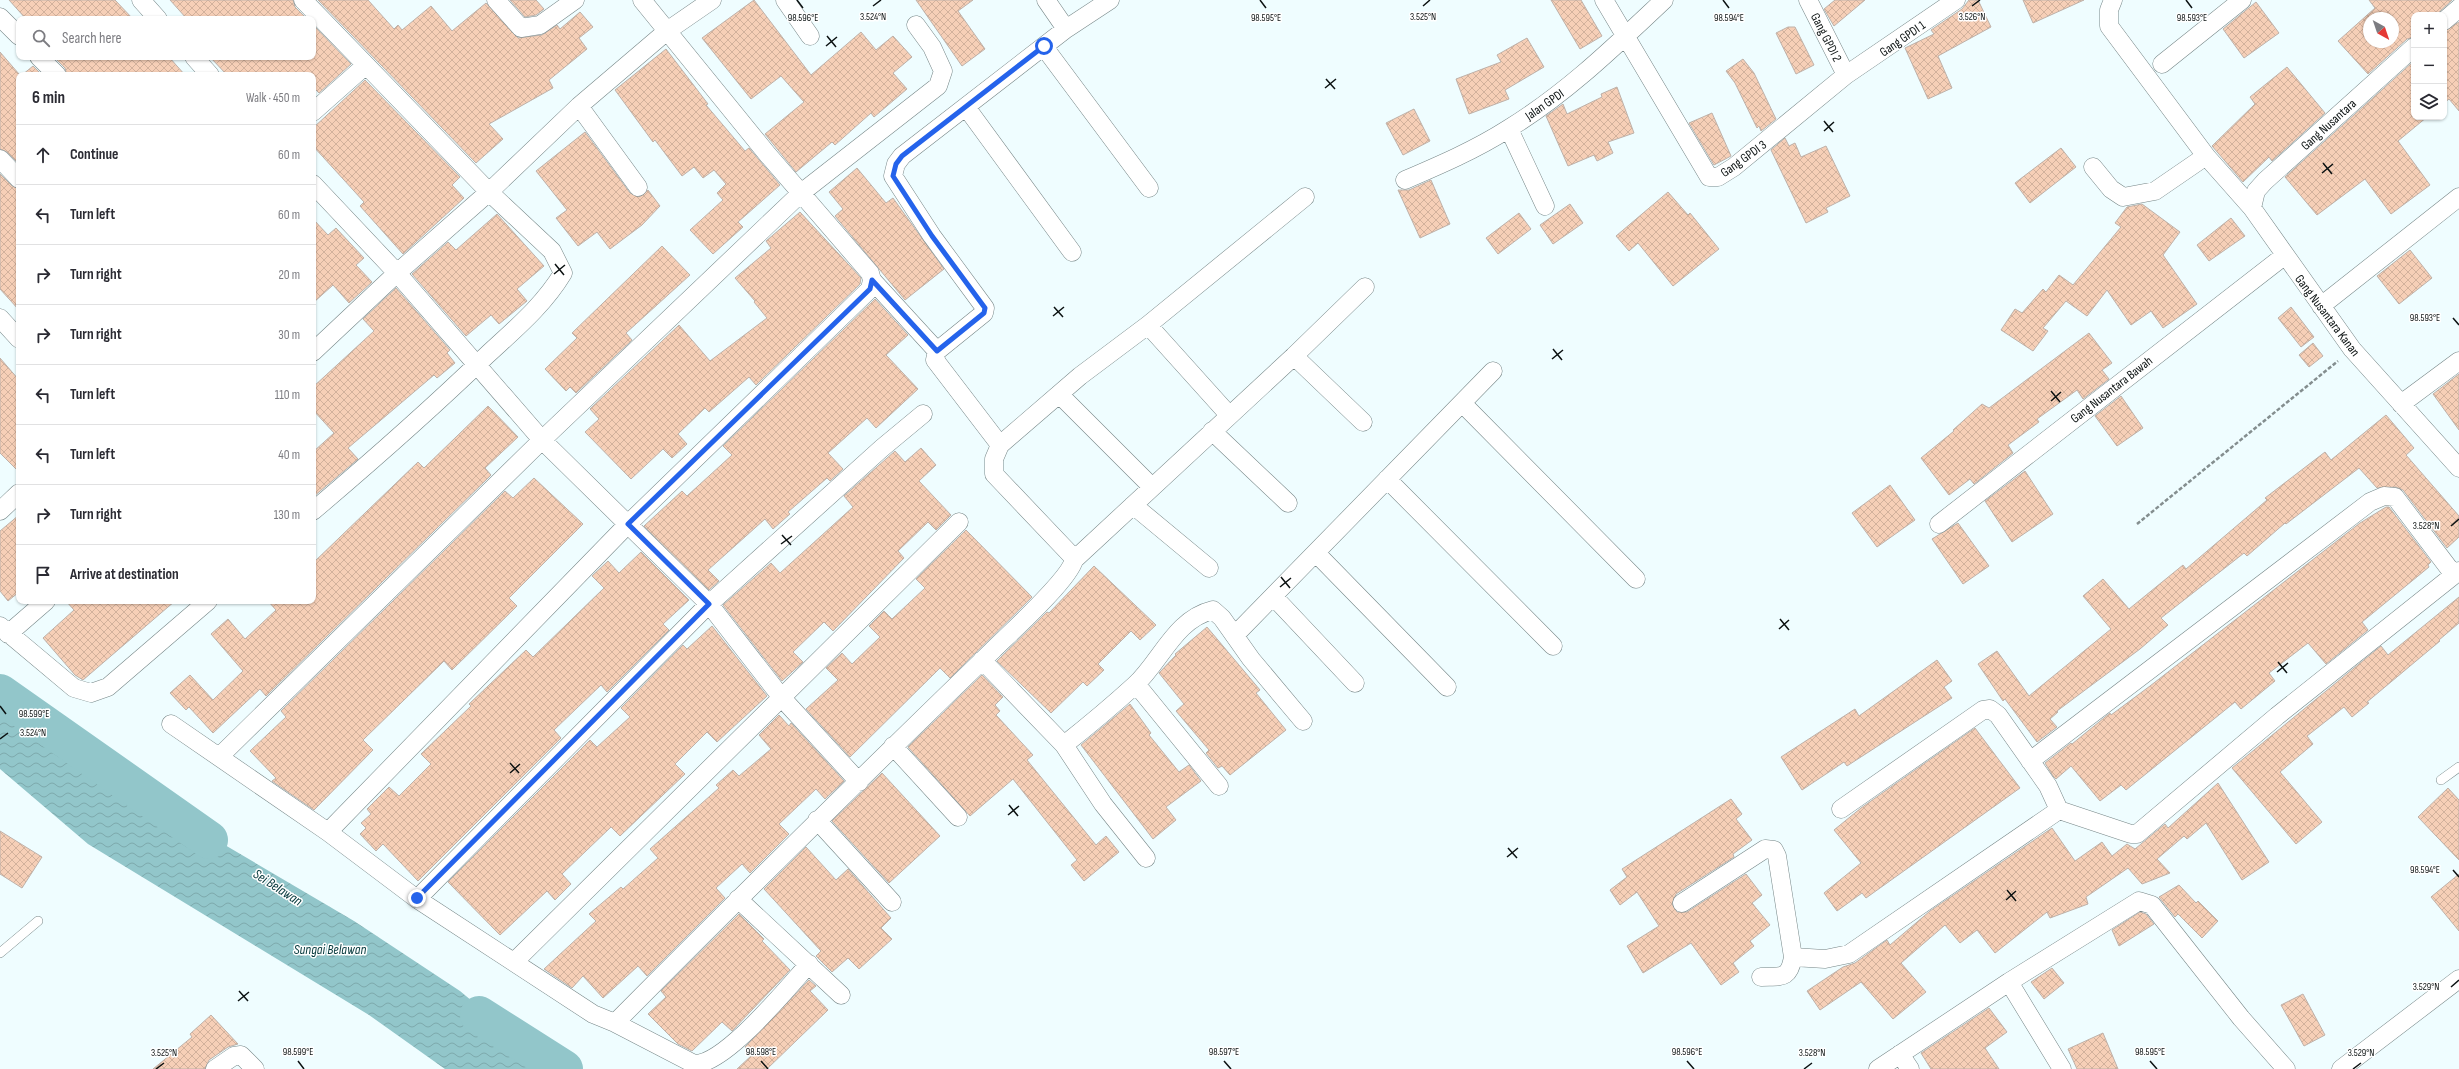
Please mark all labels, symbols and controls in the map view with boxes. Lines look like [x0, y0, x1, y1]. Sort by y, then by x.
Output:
street label: Gang GPDI 2 [1807, 10, 1845, 65]
text: 3.524°N [860, 11, 886, 23]
text: 3.525°N [1410, 11, 1436, 23]
text: 3.526°N [1959, 11, 1985, 23]
text: 98.596°E [788, 12, 818, 24]
text: 98.595°E [1251, 12, 1281, 24]
text: 98.594°E [1714, 12, 1744, 24]
text: 98.593°E [2177, 12, 2207, 24]
north arrow [2363, 12, 2399, 48]
map controls [2411, 12, 2447, 120]
button: + [2411, 12, 2447, 48]
search box [16, 16, 316, 60]
street label: Gang GPDI 1 [1877, 17, 1929, 60]
icon: search [30, 27, 52, 49]
text: Search here [62, 29, 122, 48]
route start [1035, 37, 1053, 55]
button: − [2411, 48, 2447, 84]
button: layers [2411, 84, 2447, 120]
street label: Jalan GPDI [1521, 86, 1567, 124]
text: 6 min [32, 88, 65, 108]
text: Walk · 450 m [246, 90, 300, 106]
street label: Gang Nusantara [2298, 96, 2360, 154]
street label: Gang GPDI 3 [1718, 137, 1770, 181]
icon: ahead [32, 144, 54, 166]
text: Continue [70, 145, 119, 164]
text: 60 m [278, 147, 300, 163]
icon: left [32, 204, 54, 226]
text: Turn left [70, 205, 115, 224]
text: 60 m [278, 207, 300, 223]
icon: right [32, 264, 54, 286]
text: Turn right [70, 265, 122, 284]
text: 20 m [278, 267, 300, 283]
street label: Gang Nusantara Kanan [2291, 272, 2363, 360]
text: 98.593°E [2410, 312, 2440, 324]
icon: right [32, 324, 54, 346]
text: Turn right [70, 325, 122, 344]
text: 30 m [278, 327, 300, 343]
street label: Gang Nusantara Bawah [2067, 353, 2156, 427]
icon: left [32, 384, 54, 406]
text: Turn left [70, 385, 115, 404]
text: 110 m [275, 387, 300, 403]
icon: left [32, 444, 54, 466]
text: Turn left [70, 445, 115, 464]
text: 40 m [278, 447, 300, 463]
icon: right [32, 504, 54, 526]
text: Turn right [70, 505, 122, 524]
text: 130 m [274, 507, 300, 523]
text: 3.528°N [2413, 520, 2439, 532]
icon: arrive [32, 564, 54, 586]
text: Arrive at destination [70, 565, 179, 584]
text: 98.599°E [19, 708, 49, 720]
text: 3.524°N [20, 727, 46, 739]
text: 98.594°E [2410, 864, 2440, 876]
water label: Sei Belawan [250, 865, 306, 910]
route end [408, 889, 426, 907]
water label: Sungai Belawan [294, 941, 366, 958]
text: 3.529°N [2413, 981, 2439, 993]
text: 98.599°E [283, 1046, 313, 1058]
text: 98.598°E [746, 1046, 776, 1058]
text: 98.597°E [1209, 1046, 1239, 1058]
text: 98.596°E [1672, 1046, 1702, 1058]
text: 98.595°E [2135, 1046, 2165, 1058]
text: 3.525°N [151, 1047, 177, 1059]
text: 3.528°N [1799, 1047, 1825, 1059]
text: 3.529°N [2348, 1047, 2374, 1059]

